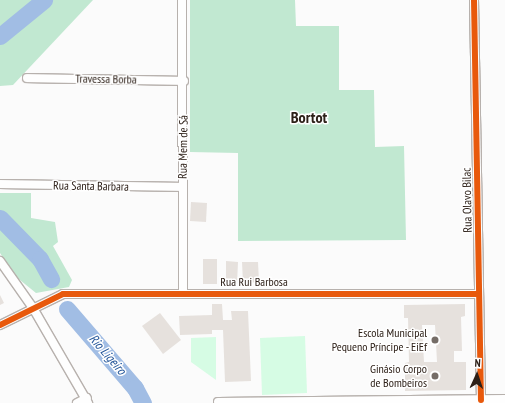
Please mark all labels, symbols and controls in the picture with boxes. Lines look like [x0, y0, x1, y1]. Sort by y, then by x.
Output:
street label: Travessa Borba [75, 71, 137, 87]
district label: Bortot [291, 107, 327, 127]
street label: Rua Mem de Sá [175, 115, 191, 179]
street label: Rua Olavo Bilac [459, 167, 475, 233]
street label: Rua Santa Barbara [53, 178, 129, 194]
street label: Rua Rui Barbosa [220, 275, 288, 289]
place label: Escola Municipal Pequeno Príncipe - EiEf [331, 326, 427, 354]
water label: Rio Ligeiro [85, 332, 129, 378]
marker: Escola Municipal Pequeno Príncipe - EiEf [430, 335, 440, 345]
north arrow [457, 355, 497, 395]
text: N [474, 356, 481, 370]
place label: Ginásio Corpo de Bombeiros [370, 362, 427, 390]
marker: Ginásio Corpo de Bombeiros [430, 371, 440, 381]

